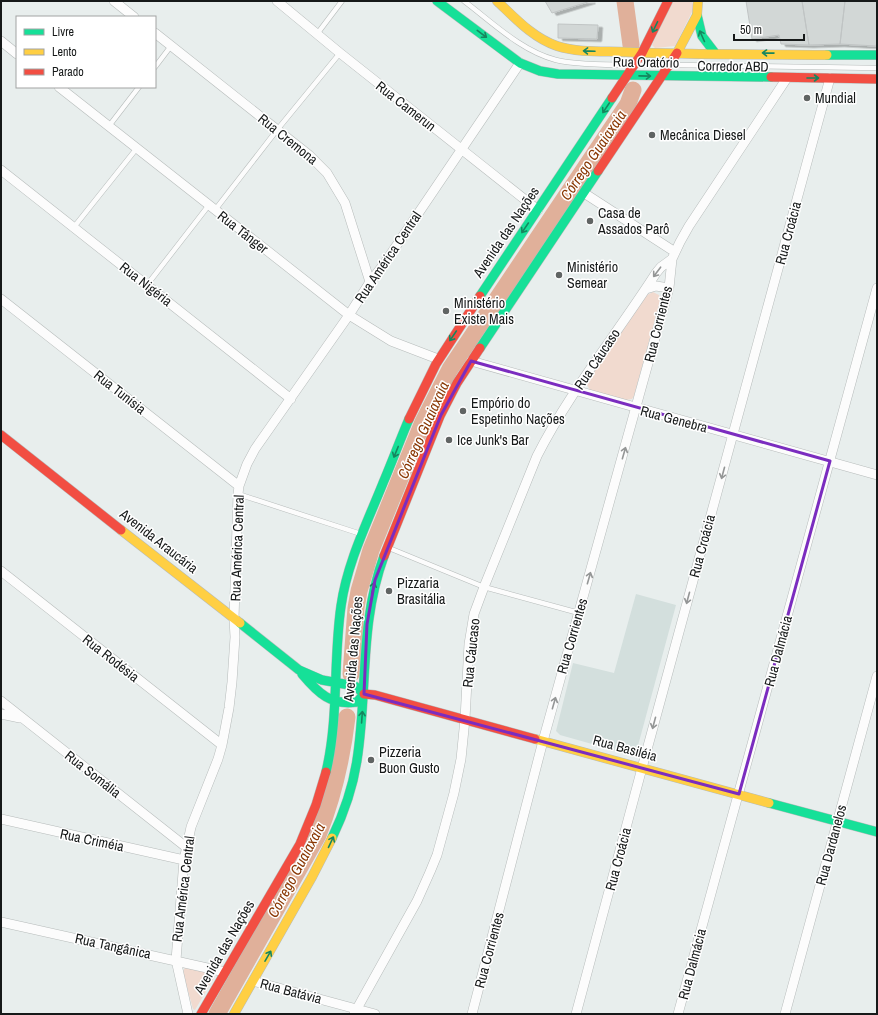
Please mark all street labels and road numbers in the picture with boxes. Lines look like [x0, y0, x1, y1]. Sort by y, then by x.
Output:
street label: Rua Oratório [613, 52, 679, 72]
street label: Corredor ABD [697, 56, 769, 76]
street label: Rua Camerun [372, 77, 440, 135]
street label: Rua Cremona [255, 110, 322, 169]
street label: Avenida das Nações [468, 183, 543, 282]
street label: Rua Croácia [771, 199, 805, 266]
street label: Rua Tânger [214, 207, 272, 257]
street label: Rua América Central [351, 208, 425, 306]
street label: Rua Nigéria [116, 258, 176, 311]
street label: Rua Corrientes [640, 284, 676, 364]
street label: Rua Cáucaso [570, 325, 624, 393]
street label: Rua Tunísia [90, 366, 150, 418]
street label: Rua Genebra [638, 401, 710, 437]
street label: Rua América Central [226, 494, 248, 602]
street label: Avenida Araucária [116, 504, 202, 577]
street label: Rua Croácia [685, 512, 719, 579]
street label: Avenida das Nações [339, 595, 367, 703]
street label: Rua Corrientes [553, 596, 591, 676]
street label: Rua Dalmácia [760, 613, 796, 688]
street label: Rua Cáucaso [458, 617, 484, 689]
street label: Rua Rodésia [79, 630, 143, 686]
street label: Rua Basiléia [591, 731, 660, 765]
street label: Rua Somália [61, 746, 125, 802]
street label: Rua Dardanelos [812, 802, 850, 887]
street label: Rua Criméia [58, 824, 126, 856]
street label: Rua Croácia [601, 825, 635, 892]
street label: Rua América Central [168, 835, 198, 943]
street label: Avenida das Nações [189, 896, 258, 998]
street label: Rua Corrientes [470, 910, 508, 990]
street label: Rua Dalmácia [674, 926, 710, 1001]
street label: Rua Tangânica [73, 929, 153, 963]
street label: Rua Batávia [258, 974, 324, 1008]

